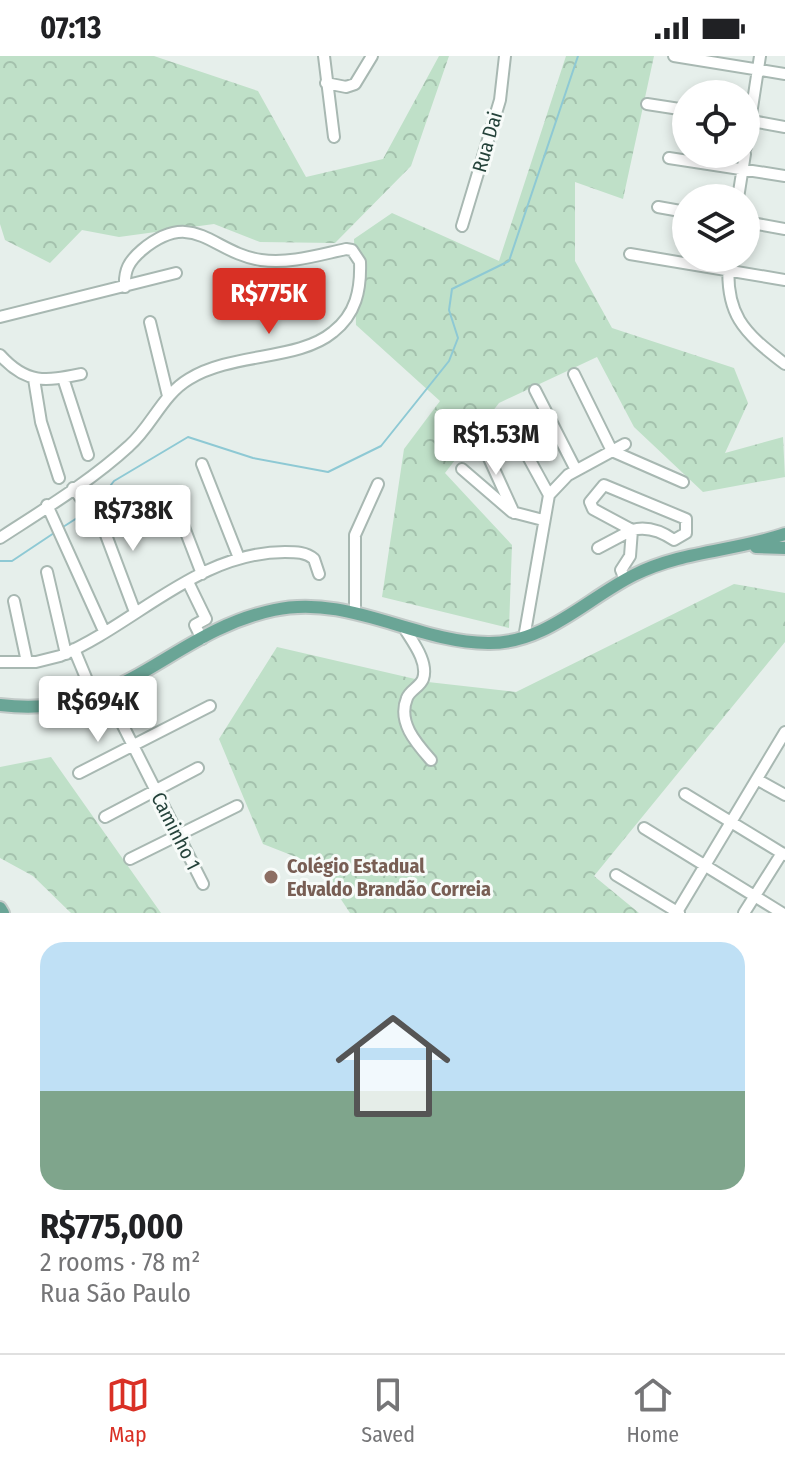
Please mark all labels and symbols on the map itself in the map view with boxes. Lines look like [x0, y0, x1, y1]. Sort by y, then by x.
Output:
street label: Rua Dai [467, 109, 507, 175]
pin: R$775K [204, 268, 334, 336]
pin: R$1.53M [422, 409, 570, 477]
pin: R$738K [68, 485, 198, 553]
pin: R$694K [33, 676, 163, 744]
street label: Caminho 1 [146, 788, 206, 874]
place label: Colégio Estadual Edvaldo Brandão Correia [287, 854, 491, 901]
marker: Colégio Estadual Edvaldo Brandão Correia [262, 868, 280, 886]

